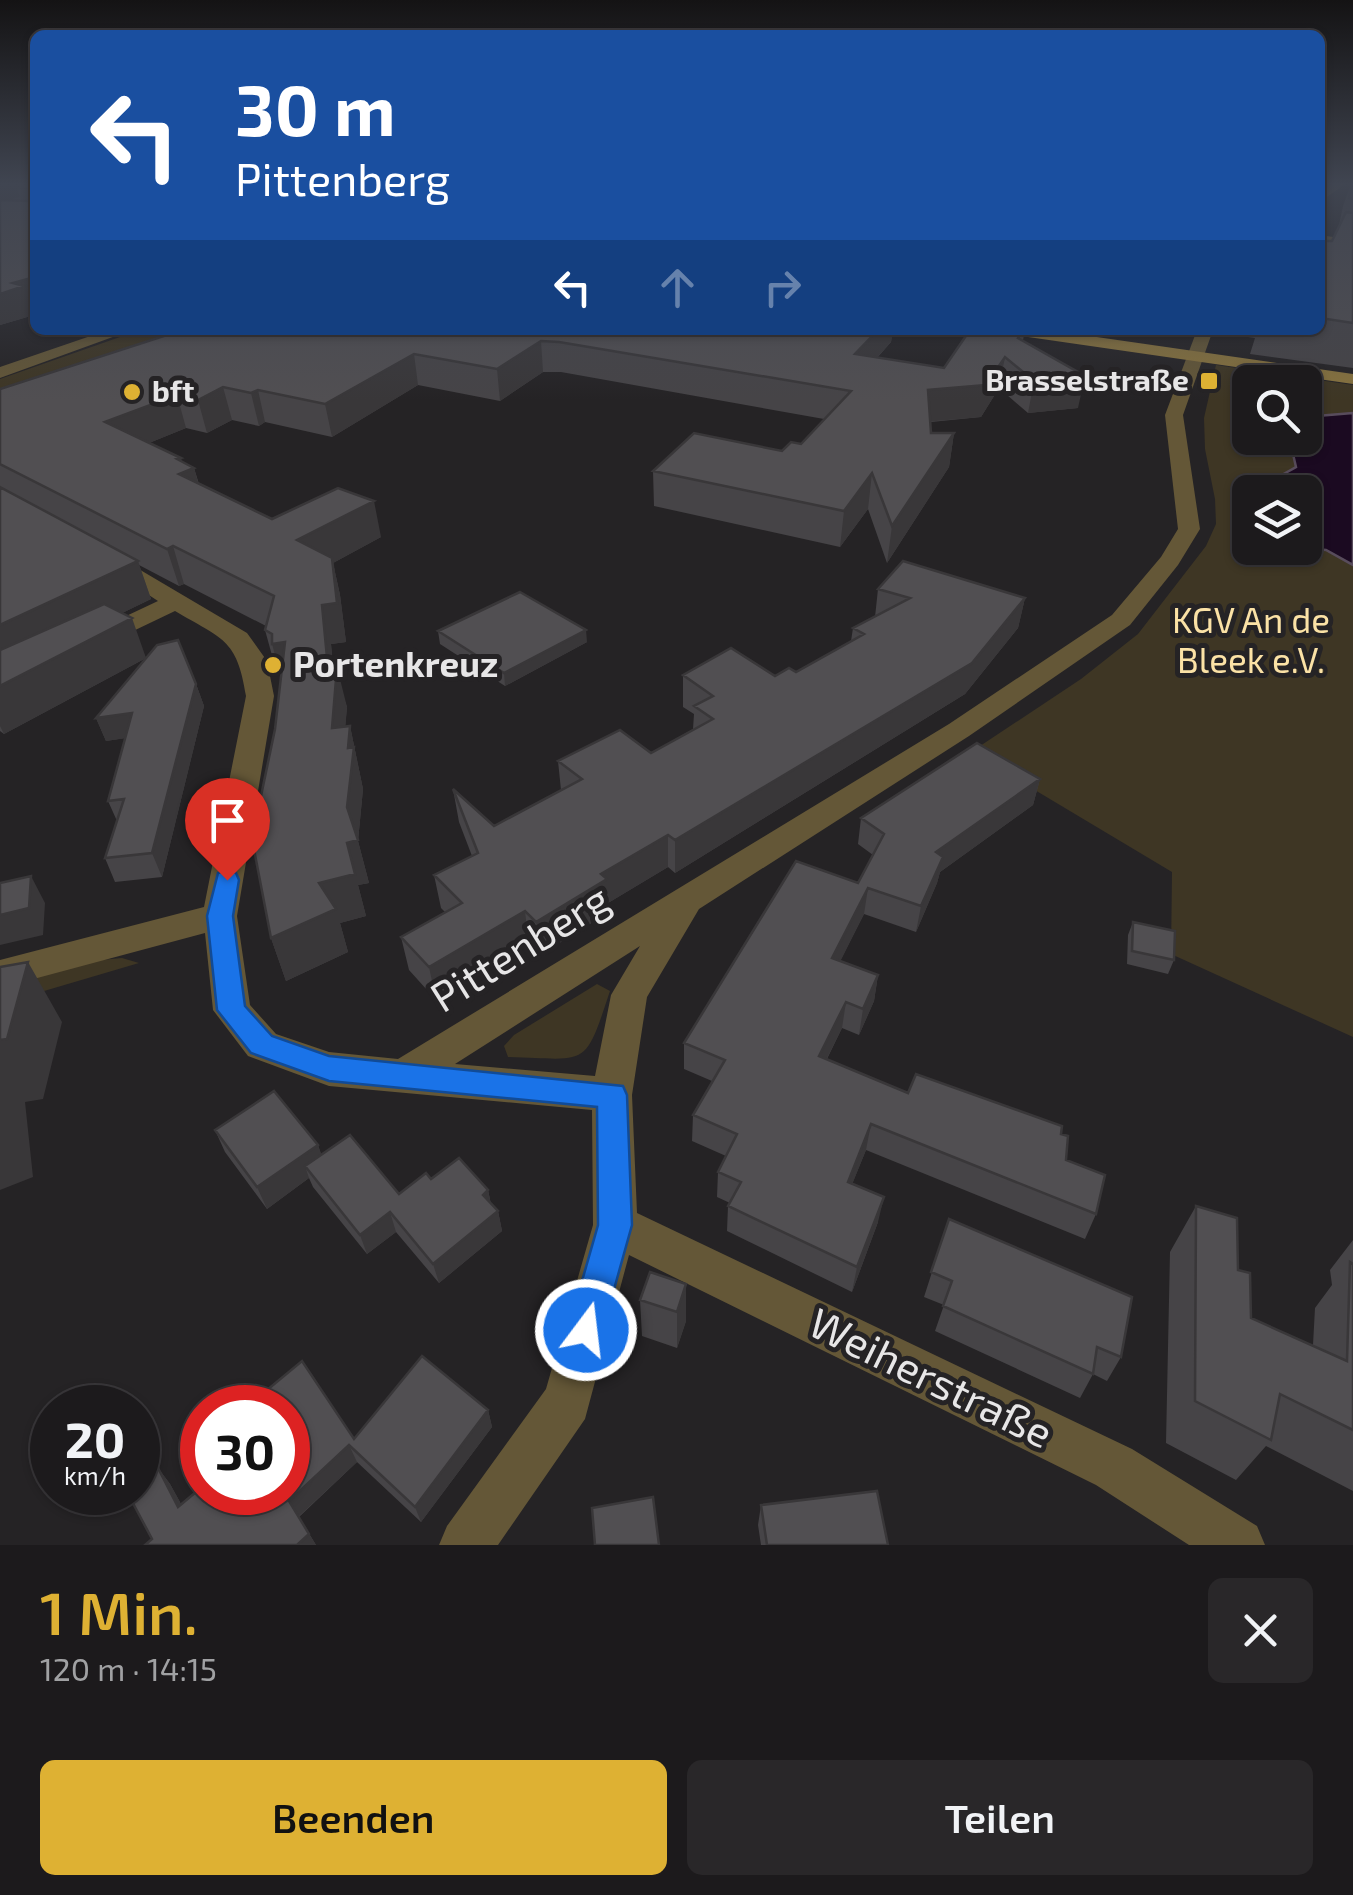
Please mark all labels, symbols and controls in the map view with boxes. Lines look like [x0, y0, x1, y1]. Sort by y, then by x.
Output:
text: 30 m [235, 66, 396, 150]
icon: left [70, 70, 200, 200]
text: Pittenberg [235, 151, 450, 205]
icon: left [545, 260, 600, 315]
icon: ahead [650, 260, 705, 315]
icon: right [755, 260, 810, 315]
place label: Brasselstraße [985, 361, 1189, 397]
map controls [1232, 365, 1322, 565]
button: search [1232, 365, 1322, 455]
marker: Brasselstraße [1198, 370, 1220, 392]
place label: bft [152, 372, 194, 408]
marker: bft [121, 381, 143, 403]
button: layers [1232, 475, 1322, 565]
park label: KGV An de Bleek e.V. [1172, 598, 1330, 680]
place label: Portenkreuz [293, 642, 498, 684]
marker: Portenkreuz [262, 654, 284, 676]
pin [185, 778, 270, 881]
icon: arrive [200, 793, 255, 848]
street label: Pittenberg [421, 872, 617, 1021]
position arrow [534, 1278, 638, 1382]
street label: Weiherstraße [802, 1296, 1061, 1457]
speed limit sign: 30 [180, 1385, 310, 1515]
text: 20 [65, 1408, 125, 1468]
text: km/h [64, 1460, 126, 1490]
text: 1 Min. [40, 1575, 198, 1647]
button: close [1208, 1578, 1313, 1683]
text: 120 m · 14:15 [40, 1649, 217, 1687]
button: Beenden [40, 1760, 667, 1875]
button: Teilen [687, 1760, 1313, 1875]

